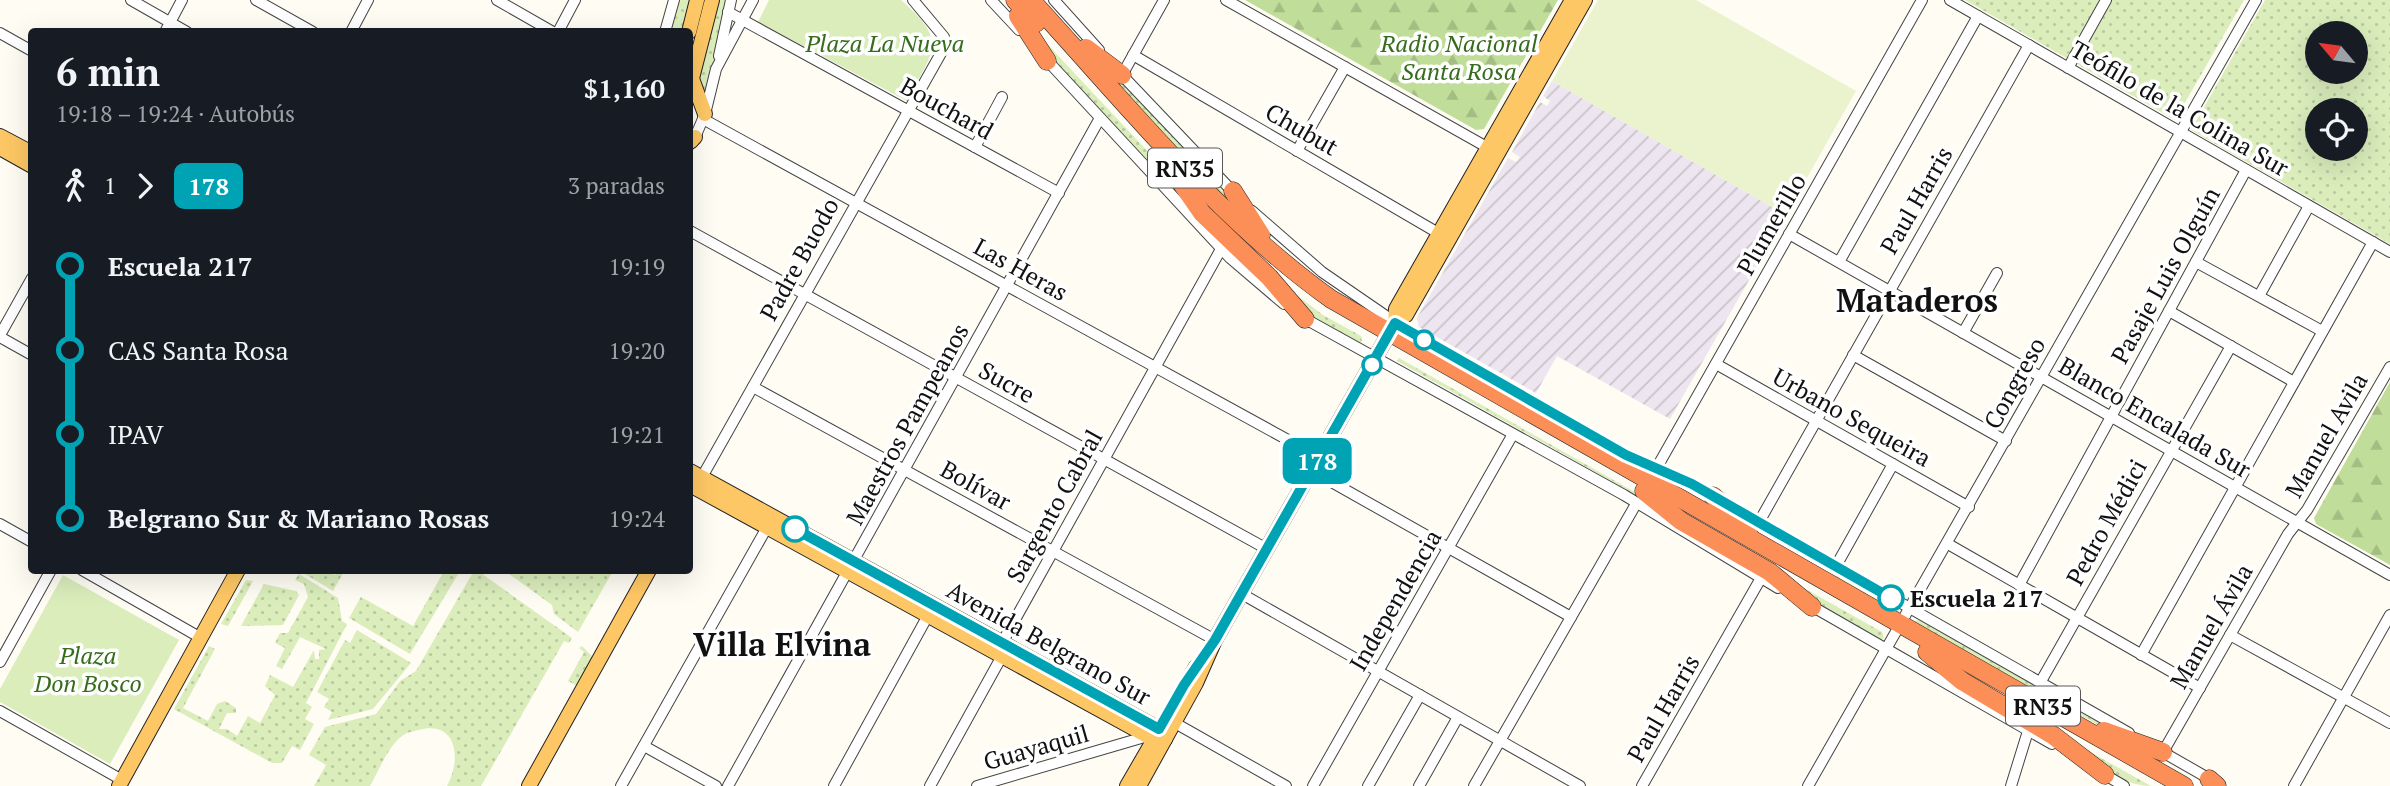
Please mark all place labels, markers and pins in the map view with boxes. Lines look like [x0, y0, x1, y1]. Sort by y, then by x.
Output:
unlabelled marker [1414, 330, 1434, 350]
unlabelled marker [1362, 355, 1382, 375]
unlabelled marker [782, 516, 808, 542]
place label: Escuela 217 [1910, 582, 2043, 614]
marker: Escuela 217 [1878, 585, 1904, 611]

